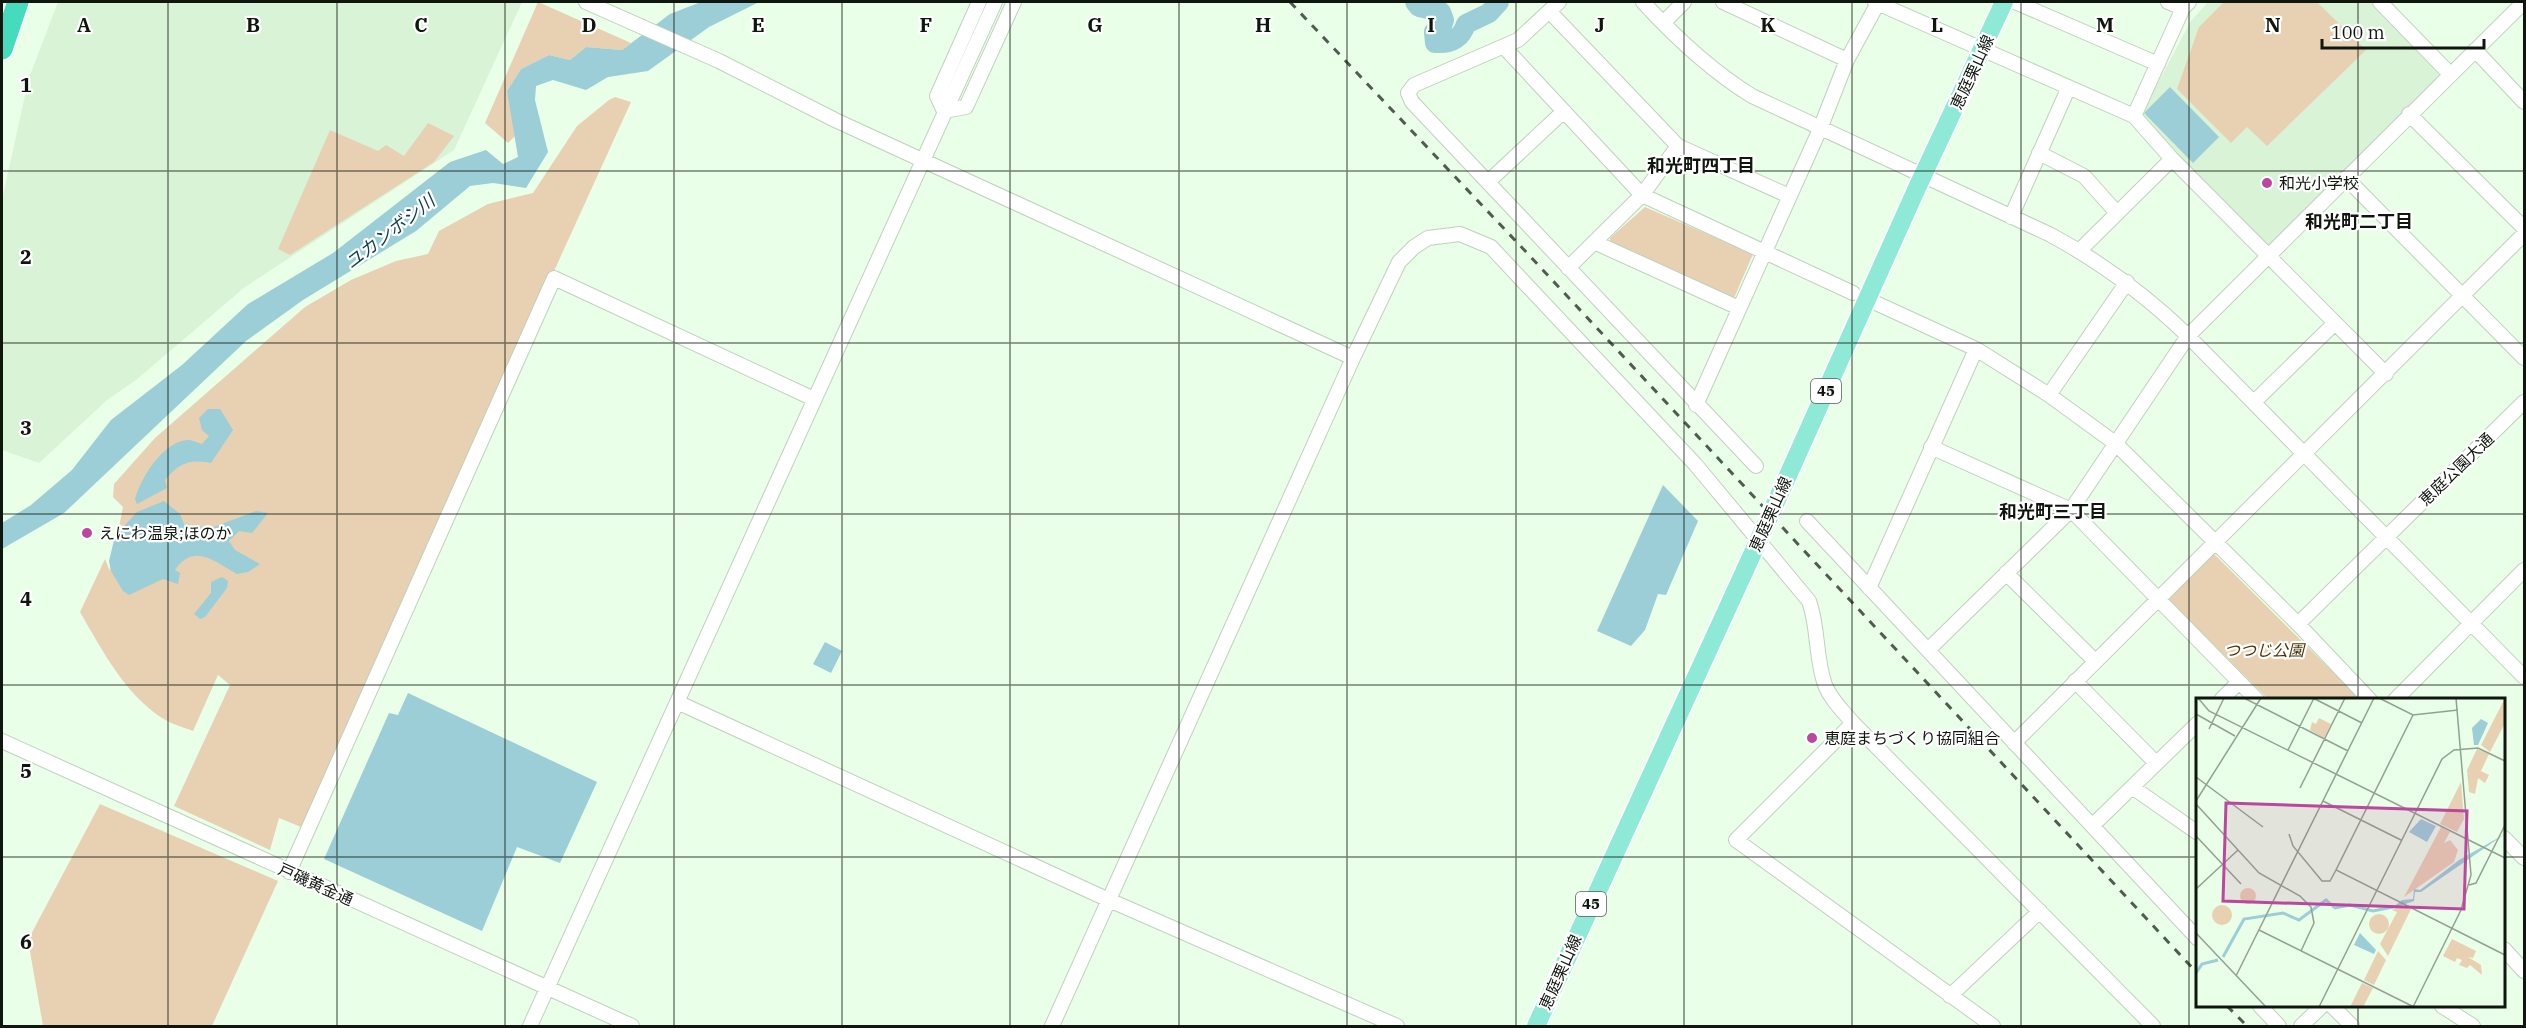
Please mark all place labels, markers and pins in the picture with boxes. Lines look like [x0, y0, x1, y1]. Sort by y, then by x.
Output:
place label: 和光小学校 [2279, 173, 2359, 193]
marker: 和光小学校 [2260, 176, 2274, 190]
place label: えにわ温泉;ほのか [99, 523, 232, 543]
marker: えにわ温泉;ほのか [80, 526, 94, 540]
place label: 恵庭まちづくり協同組合 [1824, 728, 2000, 748]
marker: 恵庭まちづくり協同組合 [1805, 731, 1819, 745]

